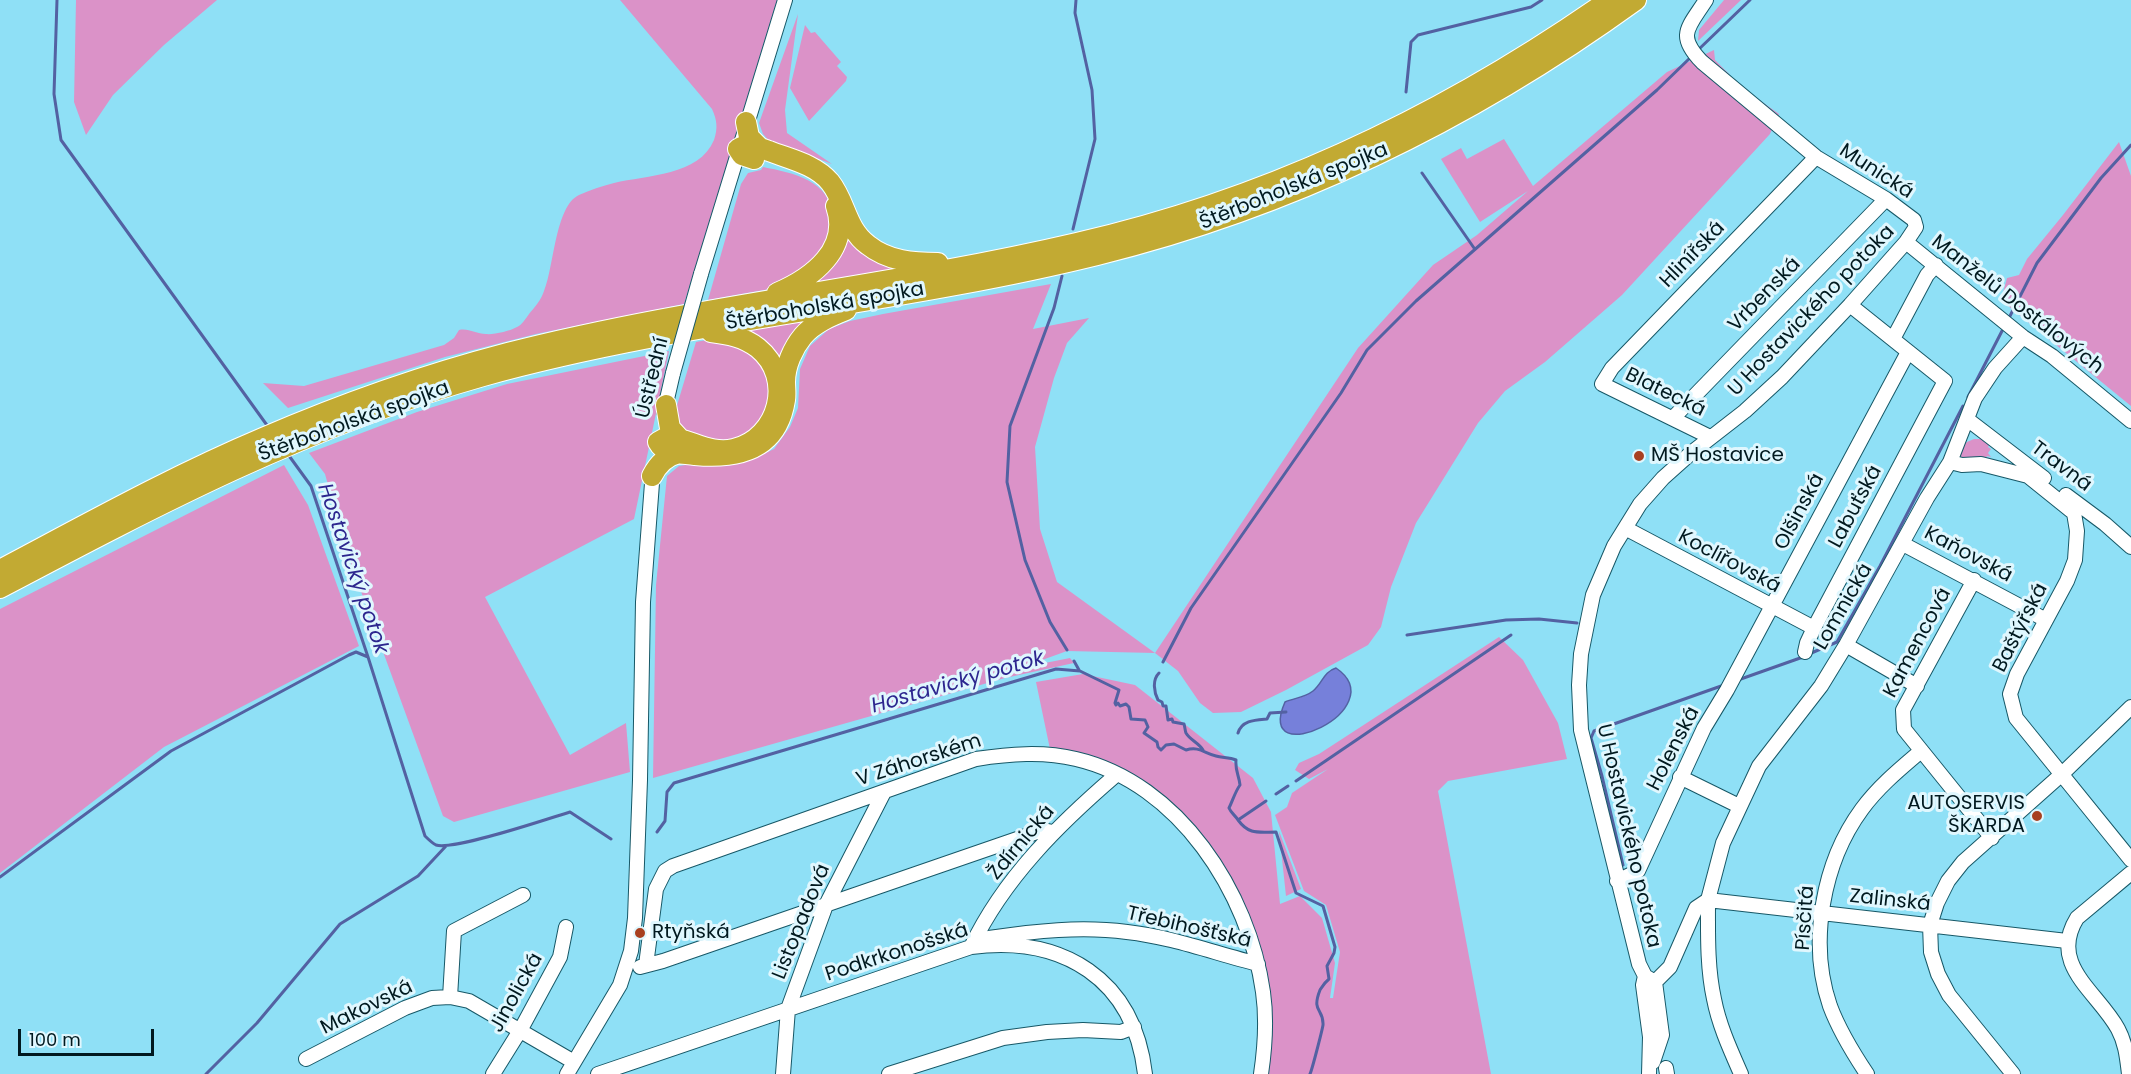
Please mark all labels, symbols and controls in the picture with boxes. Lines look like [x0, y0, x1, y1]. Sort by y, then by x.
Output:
street label: Štěrboholská spojka [1196, 138, 1392, 236]
street label: Munická [1834, 139, 1918, 205]
street label: Hlinířská [1655, 217, 1731, 293]
street label: U Hostavického potoka [1724, 220, 1900, 402]
street label: Manželů Dostálových [1926, 230, 2108, 380]
street label: Vrbenská [1724, 253, 1806, 337]
street label: Štěrboholská spojka [724, 278, 926, 336]
street label: Ústřední [631, 335, 675, 421]
street label: Blatecká [1621, 363, 1709, 423]
street label: Štěrboholská spojka [256, 376, 452, 468]
street label: Travná [2026, 437, 2096, 497]
place label: MŠ Hostavice [1651, 444, 1784, 468]
marker: MŠ Hostavice [1632, 449, 1646, 463]
street label: Labuťská [1824, 462, 1888, 552]
street label: Olšinská [1770, 470, 1830, 554]
water label: Hostavický potok [311, 480, 393, 658]
street label: Kaňovská [1920, 522, 2016, 588]
street label: Koclířovská [1674, 525, 1784, 599]
street label: Lomnická [1810, 560, 1878, 654]
street label: Baštýřská [1988, 580, 2054, 676]
street label: Kamencová [1879, 584, 1957, 702]
water label: Hostavický potok [869, 646, 1047, 720]
street label: Holenská [1643, 703, 1705, 795]
street label: U Hostavického potoka [1591, 722, 1665, 950]
street label: V Záhorském [853, 730, 985, 792]
place label: AUTOSERVIS ŠKARDA [1907, 792, 2025, 839]
street label: Ždírnická [984, 801, 1060, 885]
marker: AUTOSERVIS ŠKARDA [2030, 809, 2044, 823]
street label: Listopadová [768, 861, 836, 983]
street label: Písčitá [1792, 885, 1820, 951]
street label: Zalinská [1848, 885, 1932, 917]
street label: Třebihošťská [1125, 902, 1253, 954]
street label: Podkrkonošská [822, 919, 972, 987]
place label: Rtyňská [652, 921, 730, 945]
marker: Rtyňská [633, 926, 647, 940]
street label: Jinolická [485, 949, 549, 1037]
street label: Makovská [317, 975, 417, 1041]
scale bar [21, 1017, 158, 1055]
text: 100 m [29, 1027, 81, 1052]

